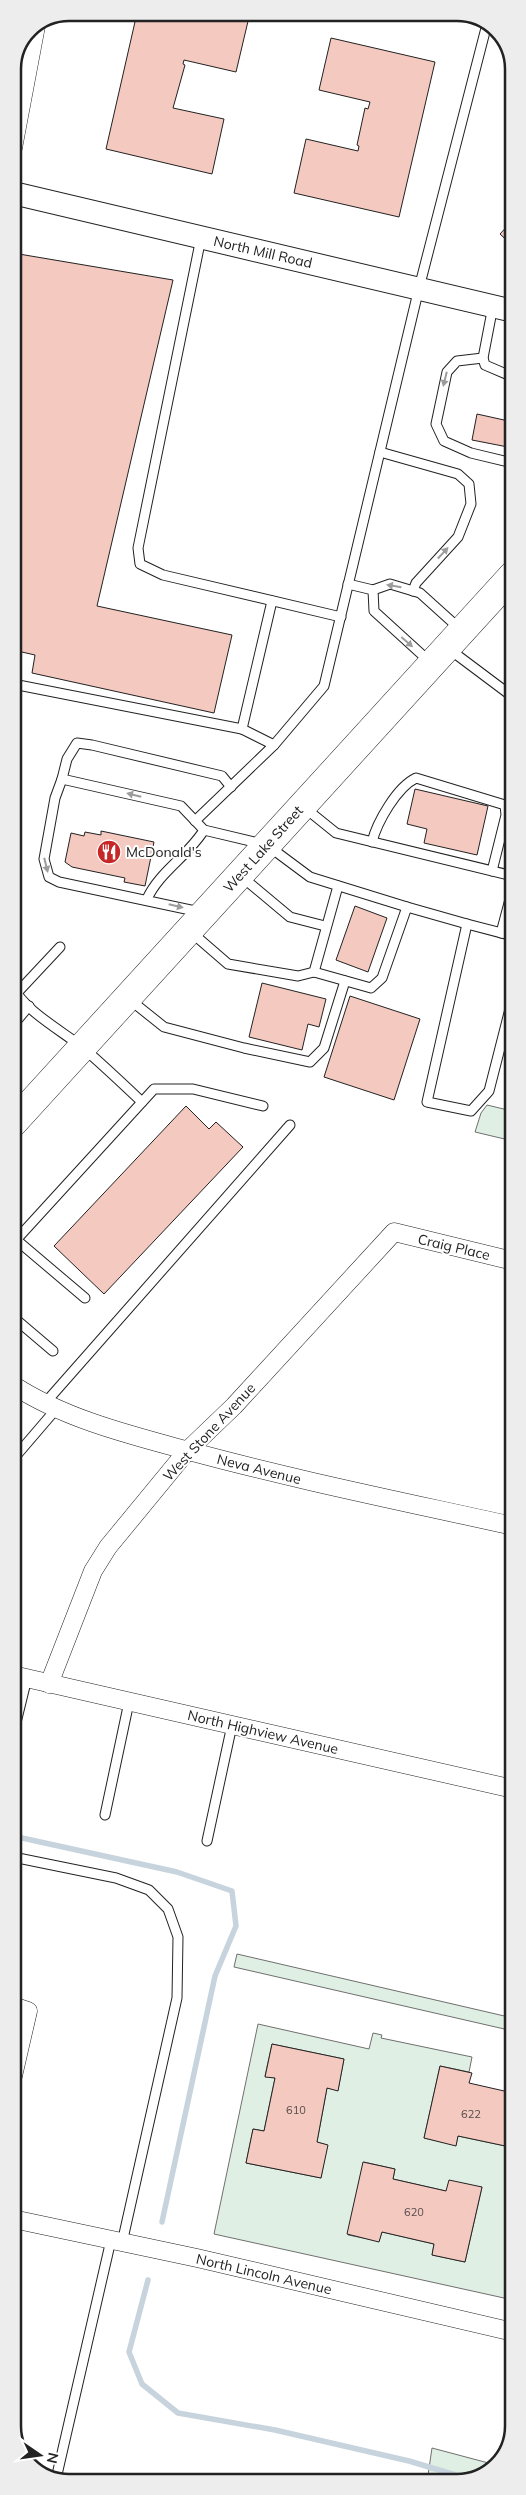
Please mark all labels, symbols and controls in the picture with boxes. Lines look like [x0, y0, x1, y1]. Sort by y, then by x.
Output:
street label: North Mill Road [212, 232, 314, 272]
one-way arrow [441, 372, 449, 387]
one-way arrow [437, 547, 449, 559]
one-way arrow [386, 582, 402, 590]
one-way arrow [400, 636, 412, 648]
one-way arrow [126, 790, 141, 798]
street label: West Lake Street [219, 802, 307, 896]
restaurant icon: McDonald's [96, 839, 122, 865]
place label: McDonald's [126, 843, 202, 861]
one-way arrow [42, 858, 50, 873]
one-way arrow [168, 902, 183, 910]
street label: Craig Place [416, 1230, 492, 1264]
street label: West Stone Avenue [159, 1379, 259, 1485]
street label: Neva Avenue [215, 1450, 303, 1488]
street label: North Highview Avenue [186, 1706, 340, 1758]
house number: 610 [286, 2103, 306, 2117]
house number: 622 [461, 2107, 481, 2121]
house number: 620 [404, 2205, 424, 2219]
street label: North Lincoln Avenue [194, 2250, 334, 2298]
north arrow [15, 2430, 65, 2480]
text: N [43, 2451, 63, 2465]

